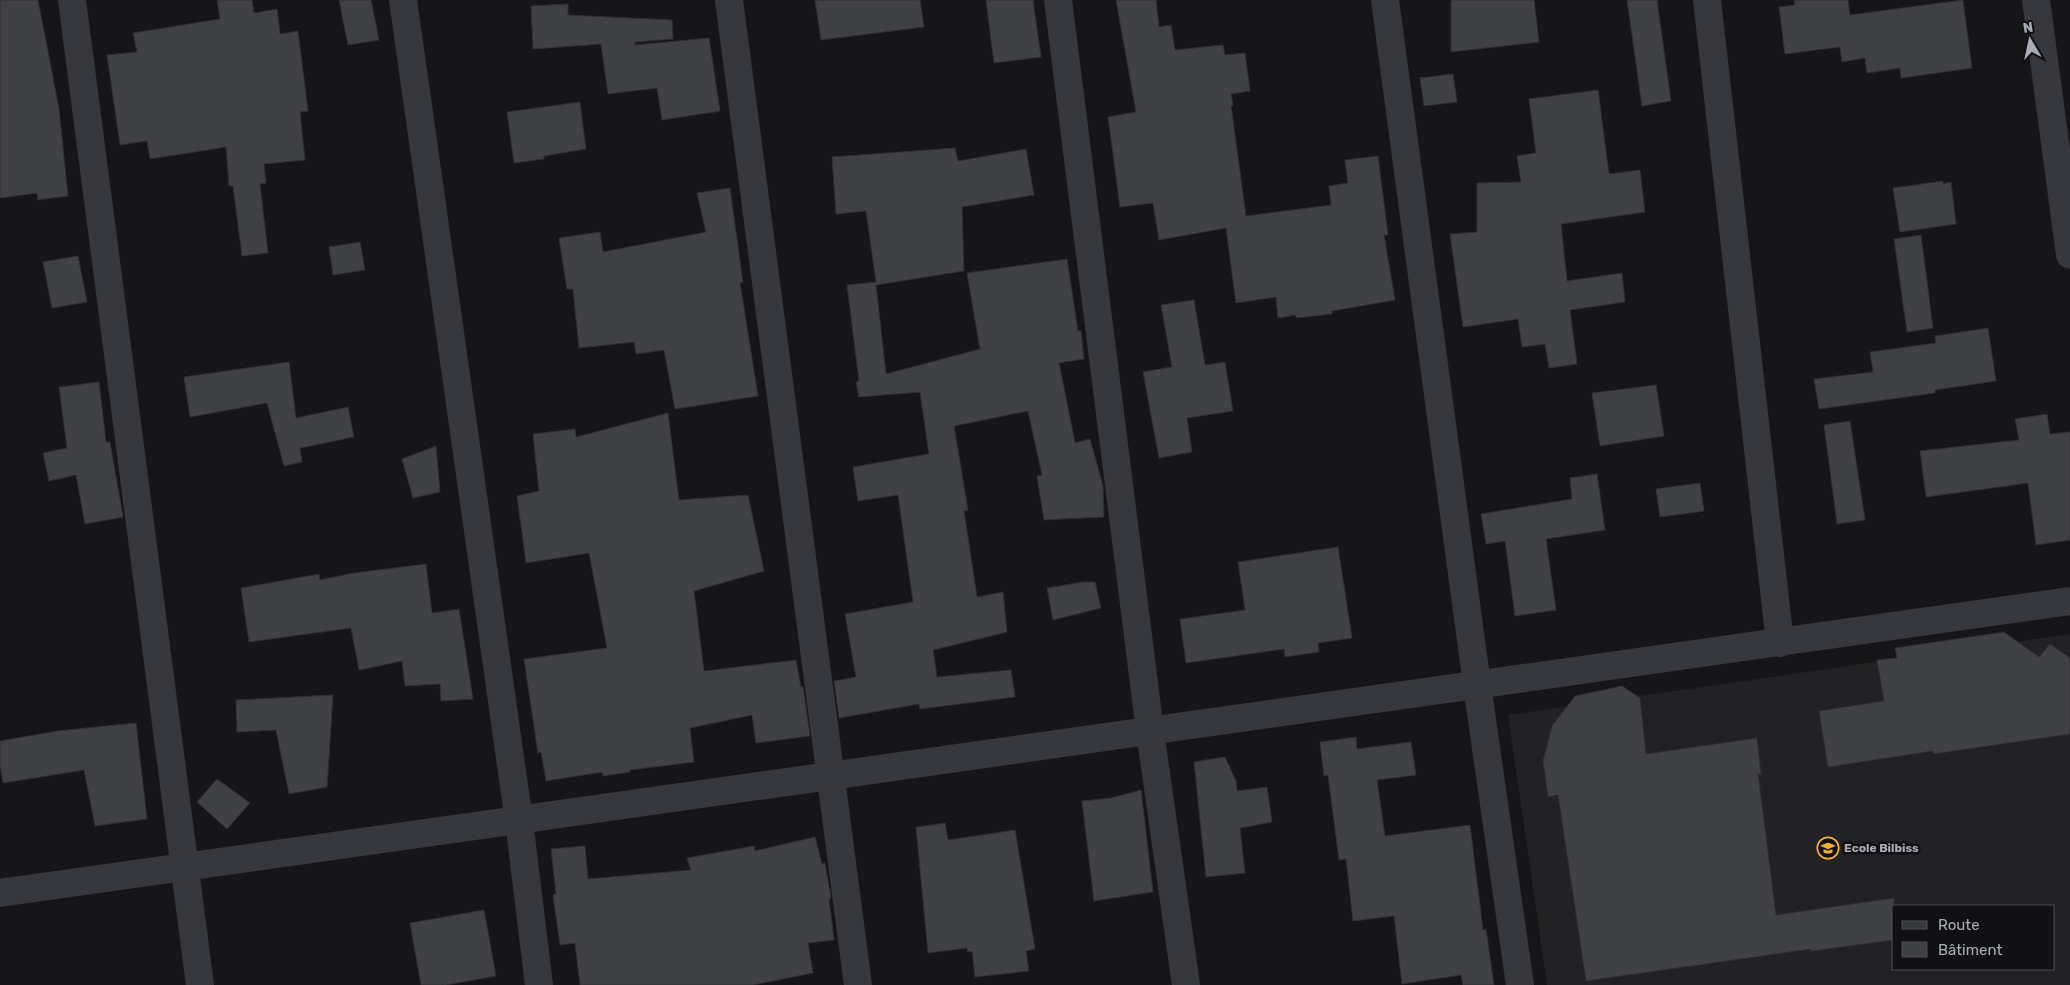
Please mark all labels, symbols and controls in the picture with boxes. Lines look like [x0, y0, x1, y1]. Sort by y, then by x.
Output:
north arrow [2005, 15, 2055, 65]
text: N [2022, 18, 2034, 37]
school or university icon: Ecole Bilbiss [1816, 836, 1840, 860]
place label: Ecole Bilbiss [1844, 841, 1919, 855]
legend [1892, 905, 2055, 970]
text: Route [1938, 916, 1980, 934]
text: Bâtiment [1938, 941, 2002, 959]

